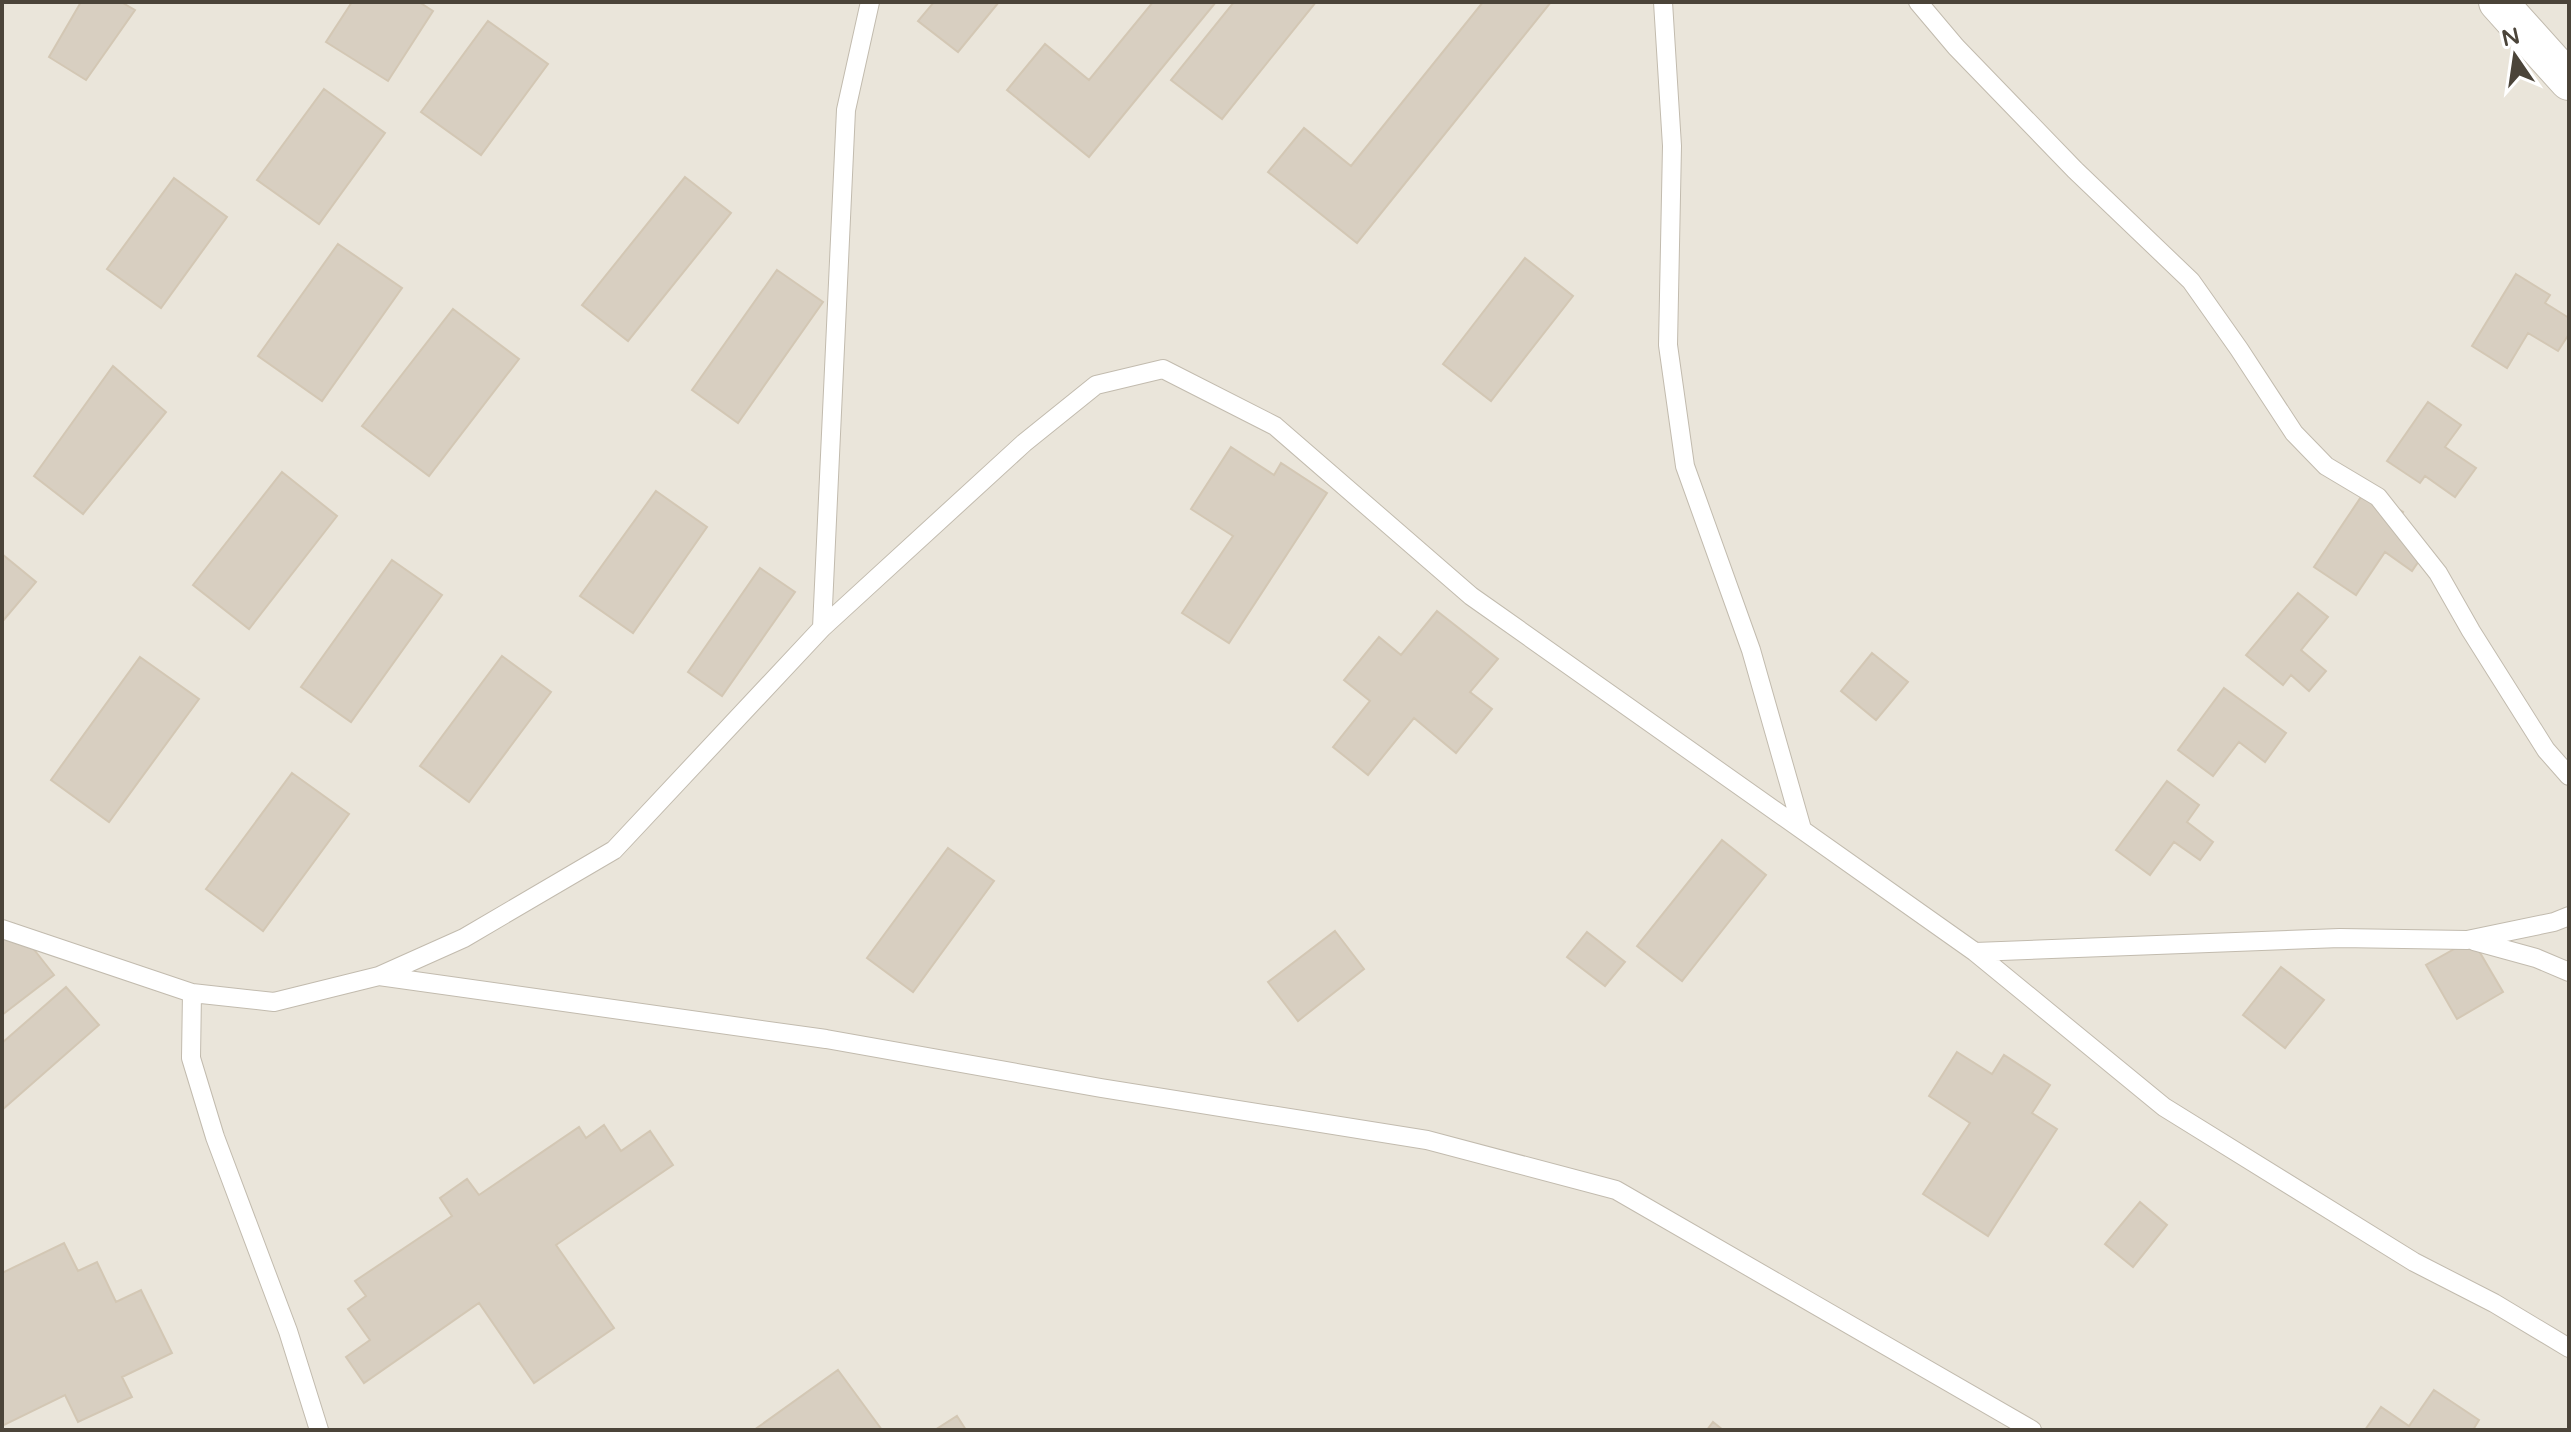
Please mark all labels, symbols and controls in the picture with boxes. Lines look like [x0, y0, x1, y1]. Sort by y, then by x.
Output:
north arrow [2475, 16, 2555, 96]
text: N [2499, 23, 2522, 52]

